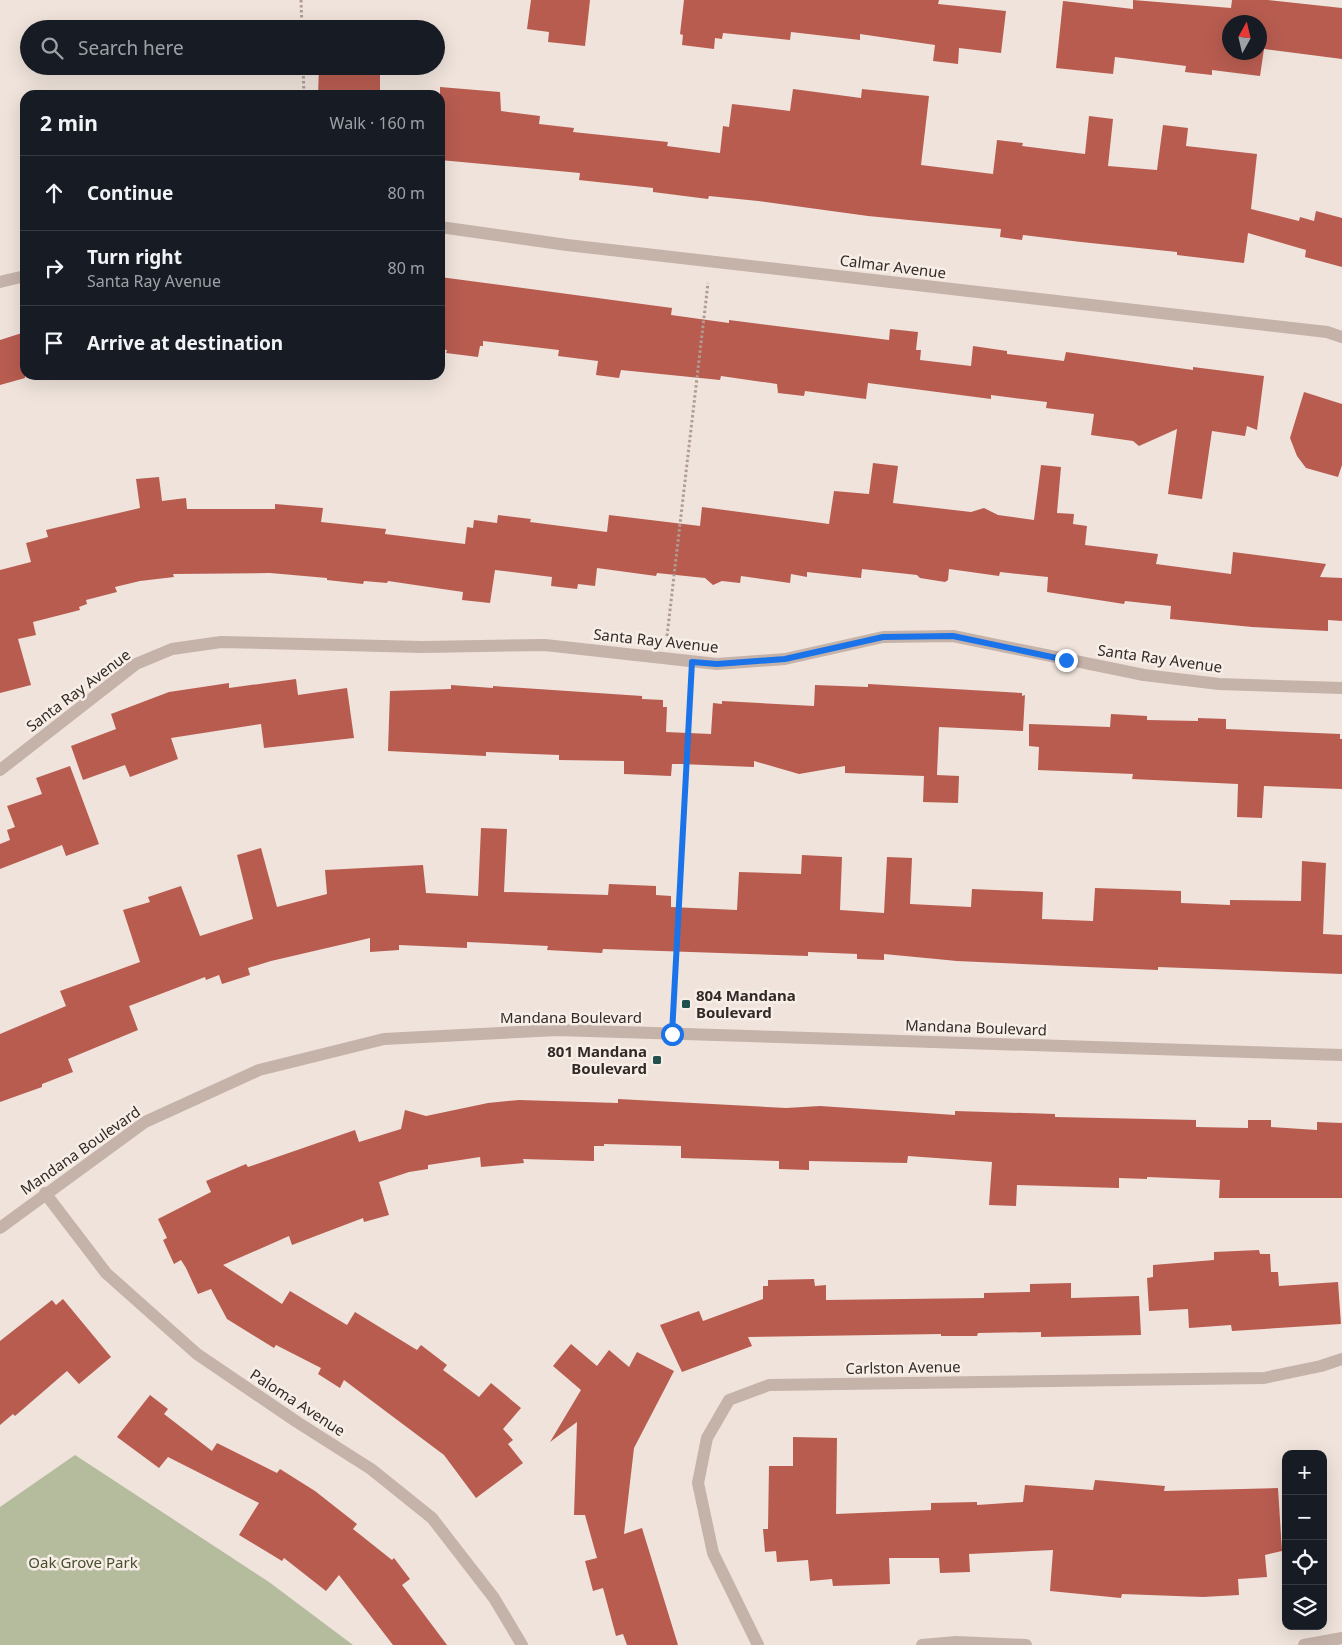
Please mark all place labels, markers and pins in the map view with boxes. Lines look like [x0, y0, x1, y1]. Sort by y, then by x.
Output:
place label: 804 Mandana Boulevard [696, 985, 796, 1022]
marker: 804 Mandana Boulevard [680, 998, 692, 1010]
place label: 801 Mandana Boulevard [547, 1041, 647, 1078]
marker: 801 Mandana Boulevard [651, 1054, 663, 1066]

